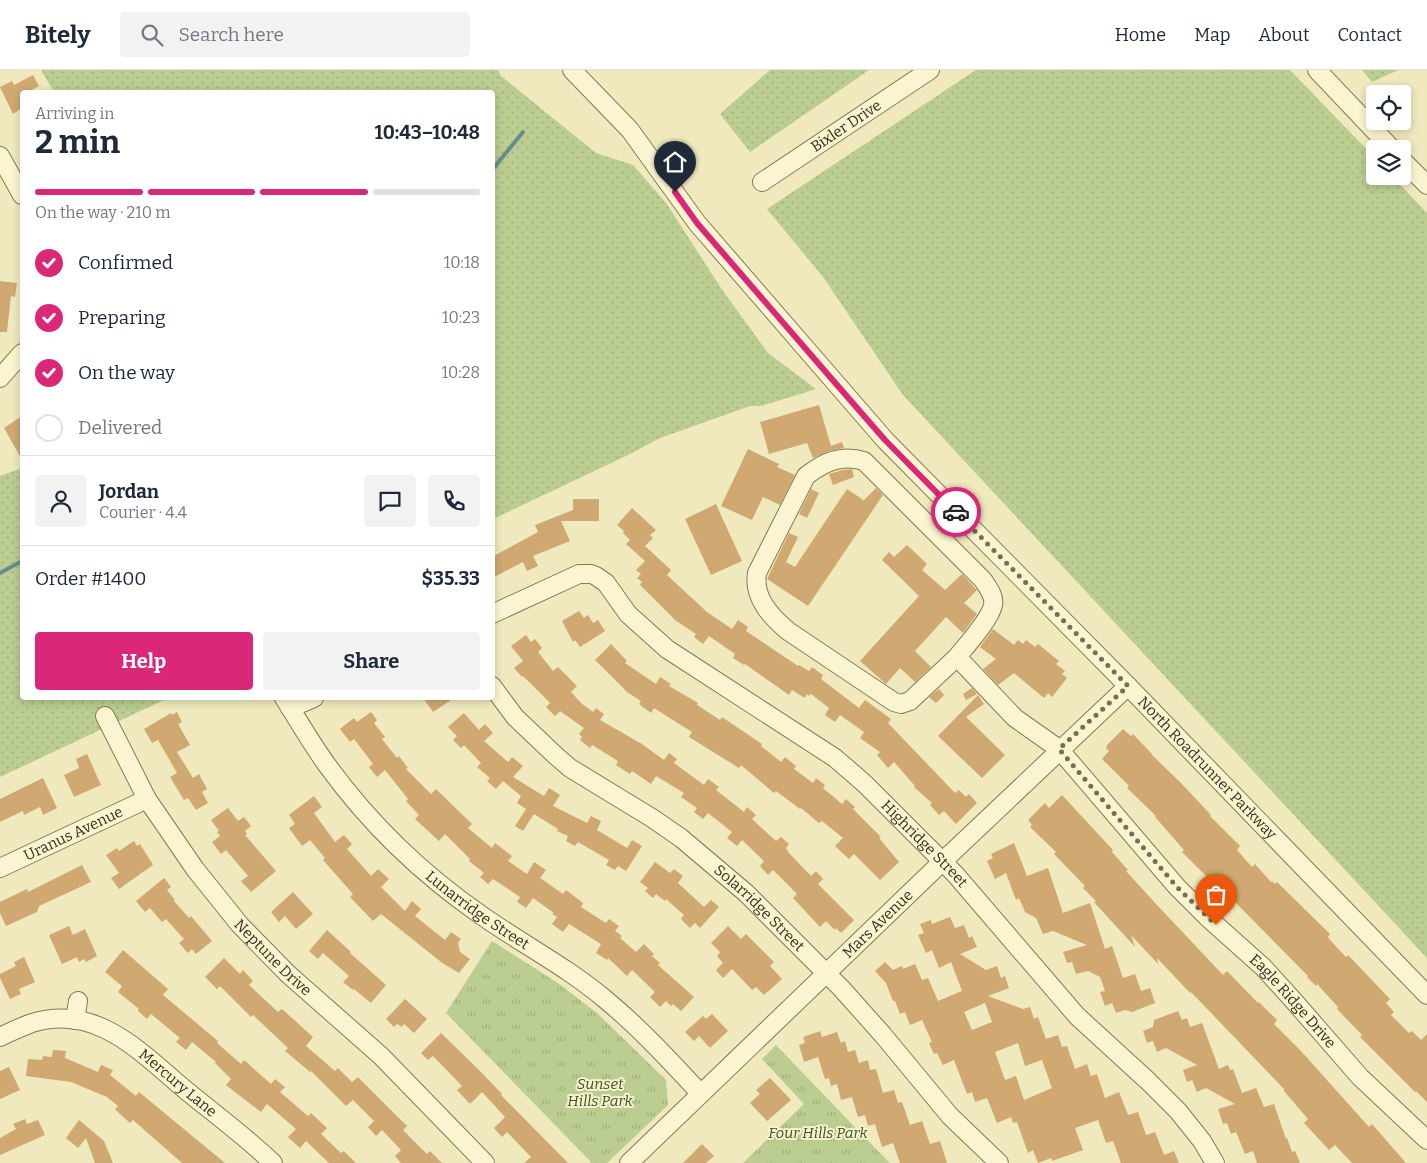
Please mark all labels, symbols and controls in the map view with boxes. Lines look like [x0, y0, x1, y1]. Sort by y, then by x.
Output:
search box [120, 12, 470, 57]
text: Bitely [25, 21, 90, 49]
icon: search [138, 21, 166, 49]
text: Search here [178, 23, 284, 46]
text: Home [1115, 24, 1166, 46]
text: Map [1194, 24, 1230, 46]
text: About [1258, 24, 1309, 46]
text: Contact [1337, 24, 1402, 46]
map controls [1366, 85, 1411, 185]
button: locate [1366, 85, 1411, 130]
street label: Bixler Drive [807, 96, 885, 156]
text: Arriving in [35, 104, 114, 123]
text: 10:43–10:48 [374, 121, 480, 144]
text: 2 min [35, 123, 120, 161]
button: layers [1366, 140, 1411, 185]
pin [654, 141, 696, 192]
icon: home [661, 148, 689, 176]
text: On the way · 210 m [35, 203, 170, 222]
icon: check [35, 249, 63, 277]
text: Confirmed [78, 251, 173, 274]
text: 10:18 [444, 253, 480, 272]
icon: check [35, 304, 63, 332]
text: Preparing [78, 306, 166, 329]
text: 10:23 [442, 308, 480, 327]
icon: check [35, 359, 63, 387]
text: On the way [78, 361, 175, 384]
text: 10:28 [442, 363, 480, 382]
text: Delivered [78, 416, 162, 439]
button: person [35, 475, 87, 527]
button: chat [364, 475, 416, 527]
button: phone [428, 475, 480, 527]
text: Jordan [99, 480, 159, 503]
courier [931, 487, 981, 537]
icon: car [942, 498, 970, 526]
text: Courier · 4.4 [99, 503, 187, 522]
text: Order #1400 [35, 567, 147, 590]
text: $35.33 [421, 567, 480, 590]
button: Help [35, 632, 253, 690]
button: Share [263, 632, 480, 690]
street label: North Roadrunner Parkway [1134, 693, 1280, 843]
street label: Highridge Street [877, 796, 972, 892]
street label: Uranus Avenue [21, 803, 126, 865]
street label: Solarridge Street [710, 861, 809, 956]
street label: Lunarridge Street [422, 867, 533, 954]
pin [1195, 874, 1237, 925]
icon: bag [1202, 881, 1230, 909]
street label: Mars Avenue [839, 886, 917, 962]
street label: Neptune Drive [230, 916, 315, 999]
street label: Eagle Ridge Drive [1246, 950, 1340, 1052]
street label: Mercury Lane [135, 1045, 221, 1121]
park label: Sunset Hills Park [567, 1075, 634, 1110]
park label: Four Hills Park [768, 1124, 869, 1142]

